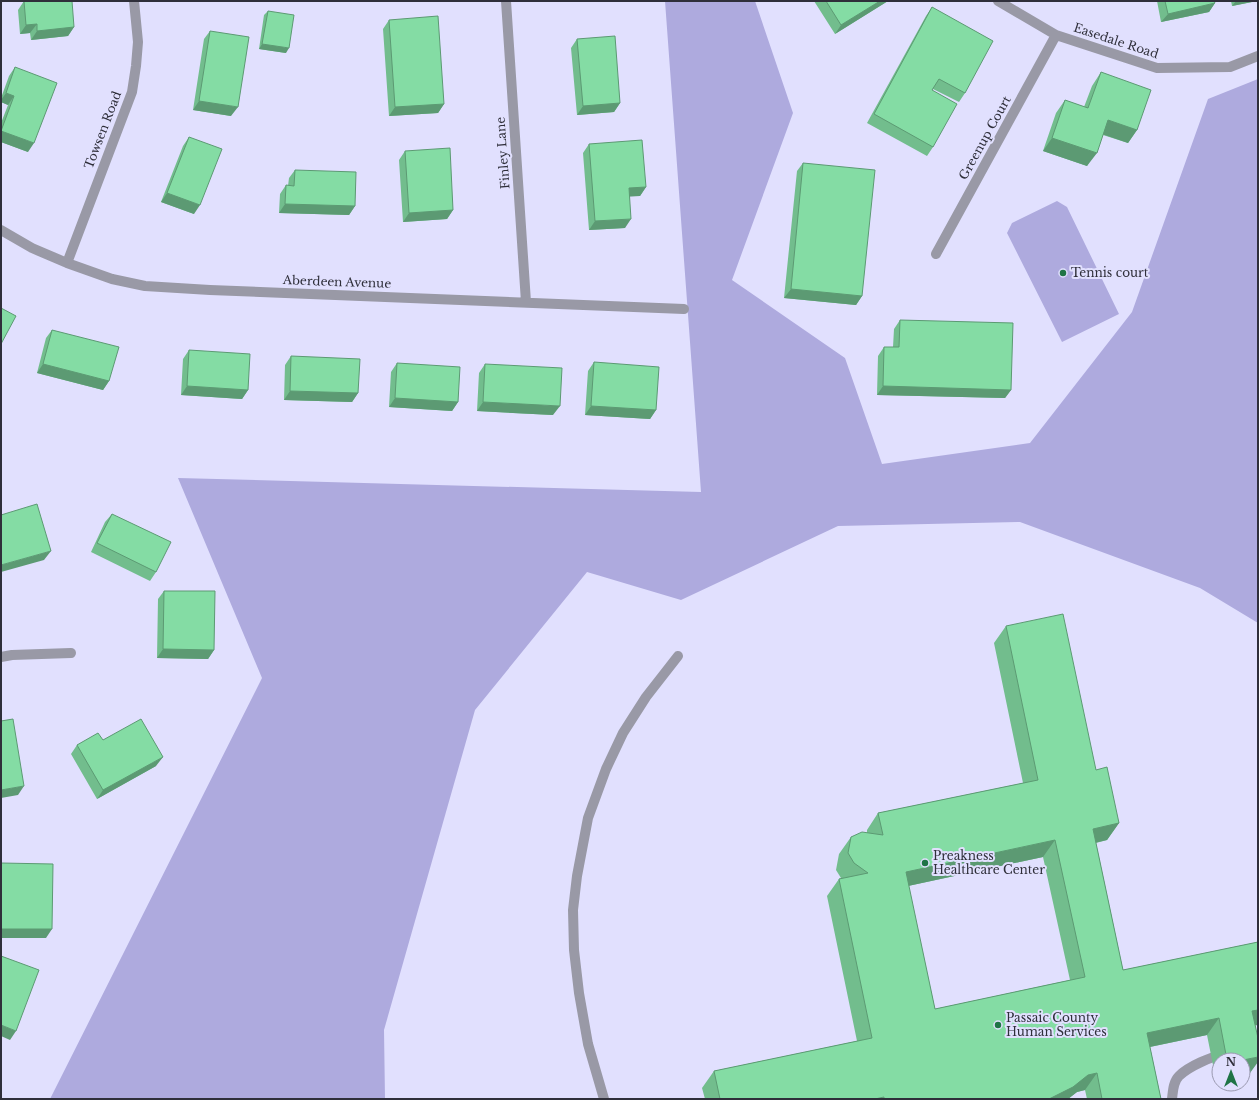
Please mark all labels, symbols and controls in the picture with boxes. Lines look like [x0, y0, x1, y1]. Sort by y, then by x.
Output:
street label: Easedale Road [1072, 20, 1161, 61]
street label: Towsen Road [81, 89, 124, 171]
street label: Greenup Court [955, 93, 1014, 182]
street label: Finley Lane [492, 116, 513, 190]
place label: Tennis court [1071, 265, 1149, 280]
marker: Tennis court [1058, 268, 1068, 278]
street label: Aberdeen Avenue [282, 272, 392, 291]
place label: Preakness Healthcare Center [933, 848, 1045, 877]
marker: Preakness Healthcare Center [920, 858, 930, 868]
place label: Passaic County Human Services [1006, 1010, 1107, 1039]
marker: Passaic County Human Services [993, 1020, 1003, 1030]
north arrow [1211, 1052, 1251, 1092]
text: N [1226, 1055, 1237, 1069]

